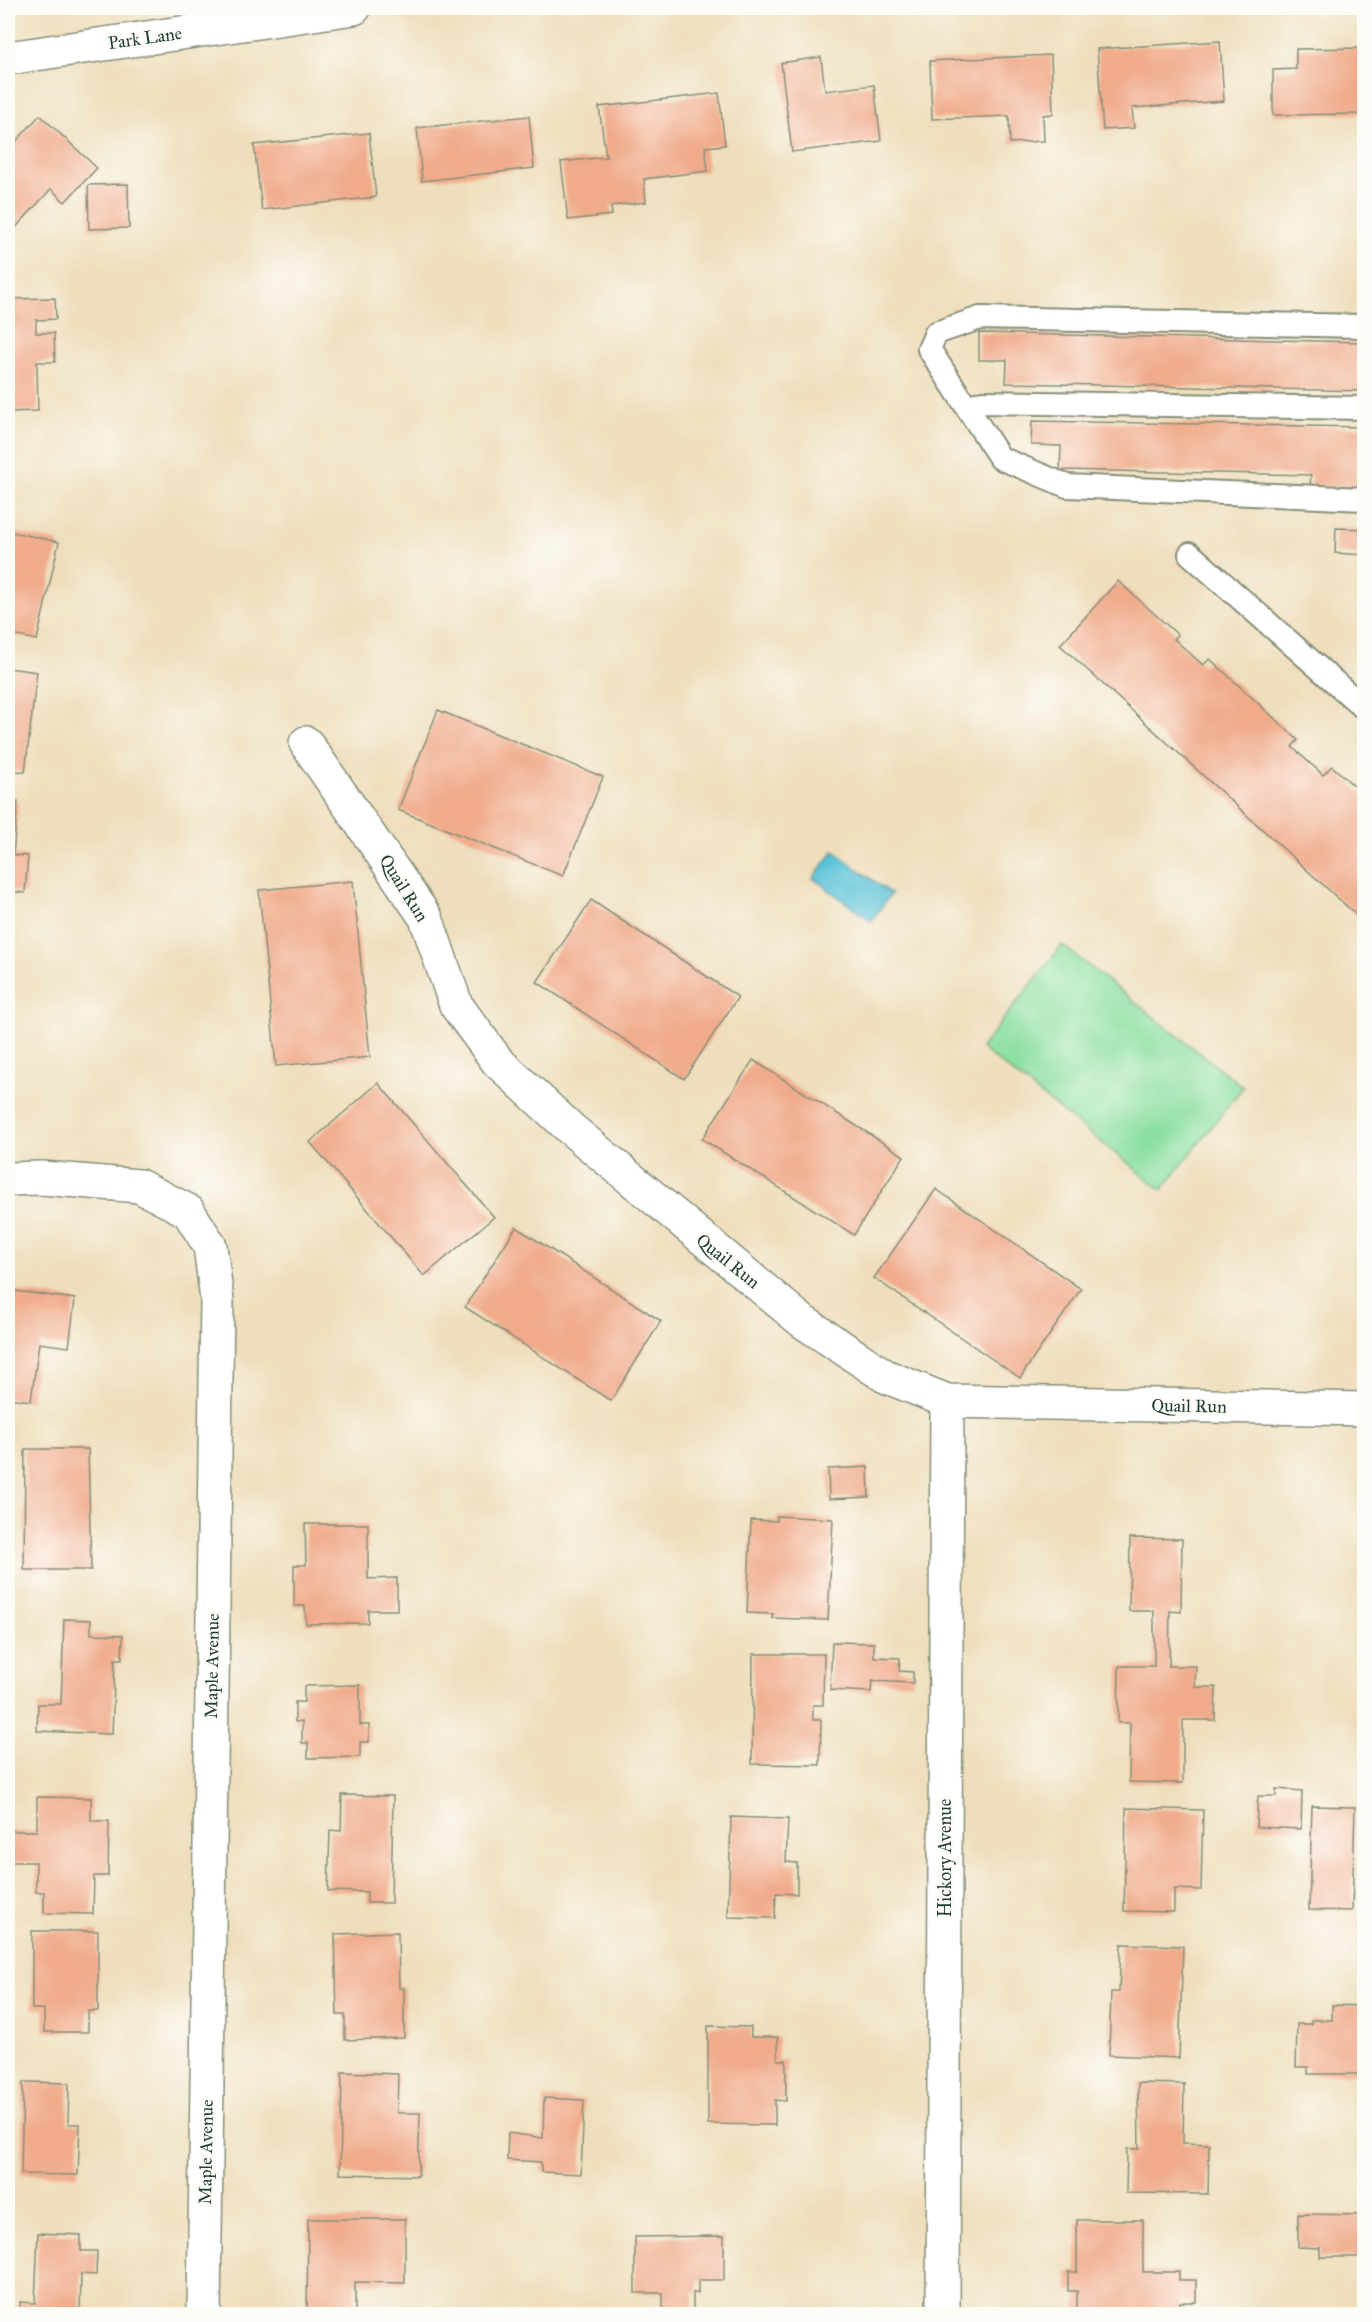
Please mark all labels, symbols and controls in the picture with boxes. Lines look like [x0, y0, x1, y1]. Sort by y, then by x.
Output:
street label: Park Lane [107, 22, 183, 54]
street label: Quail Run [375, 850, 433, 926]
street label: Quail Run [692, 1229, 764, 1293]
street label: Quail Run [1151, 1394, 1227, 1418]
street label: Maple Avenue [200, 1613, 224, 1719]
street label: Hickory Avenue [934, 1799, 956, 1917]
street label: Maple Avenue [194, 2099, 218, 2205]

